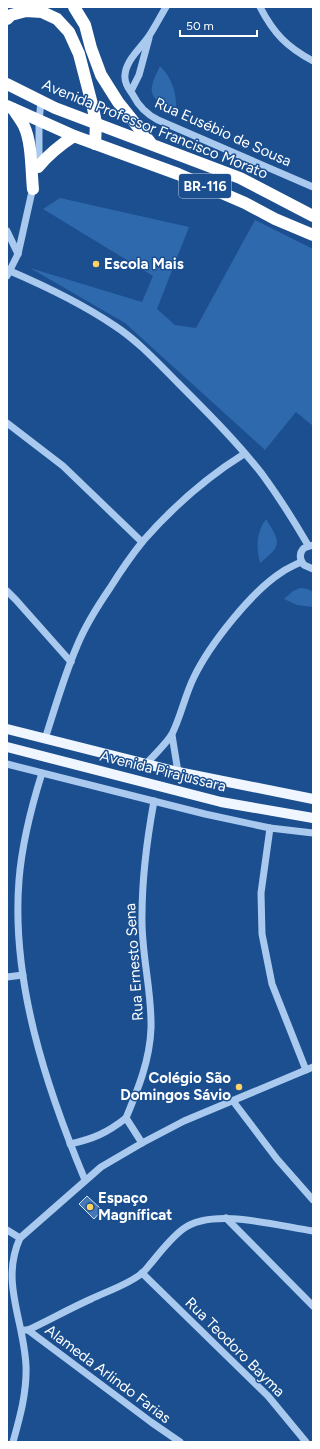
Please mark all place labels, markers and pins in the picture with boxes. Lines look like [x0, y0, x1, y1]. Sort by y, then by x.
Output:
place label: Escola Mais [104, 255, 184, 273]
marker: Escola Mais [91, 259, 101, 269]
place label: Colégio São Domingos Sávio [120, 1069, 231, 1104]
marker: Colégio São Domingos Sávio [234, 1082, 244, 1092]
place label: Espaço Magníficat [98, 1189, 172, 1224]
marker: Espaço Magníficat [85, 1202, 95, 1212]

